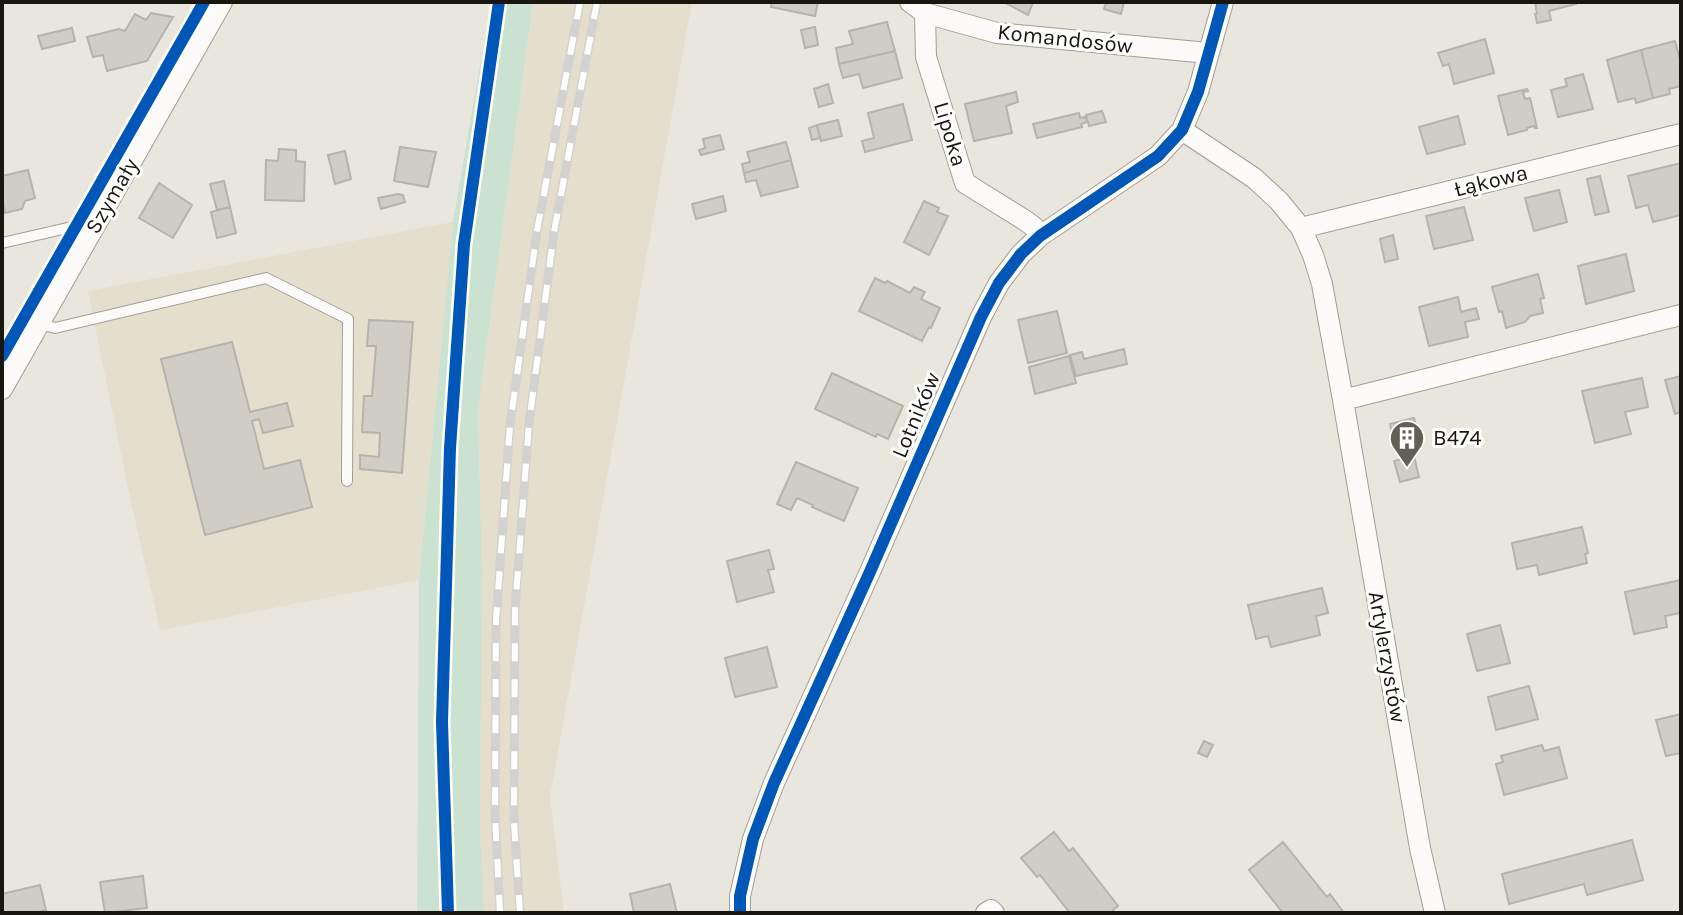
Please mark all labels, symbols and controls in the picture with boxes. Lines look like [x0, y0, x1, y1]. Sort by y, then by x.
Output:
street label: Komandosów [996, 19, 1134, 59]
street label: Lipoka [928, 99, 972, 169]
street label: Szymały [80, 154, 144, 238]
street label: Łąkowa [1452, 159, 1530, 203]
street label: Lotników [886, 368, 946, 462]
building icon: B474 [1388, 419, 1426, 469]
place label: B474 [1433, 425, 1482, 451]
street label: Artylerzystów [1363, 589, 1411, 725]

